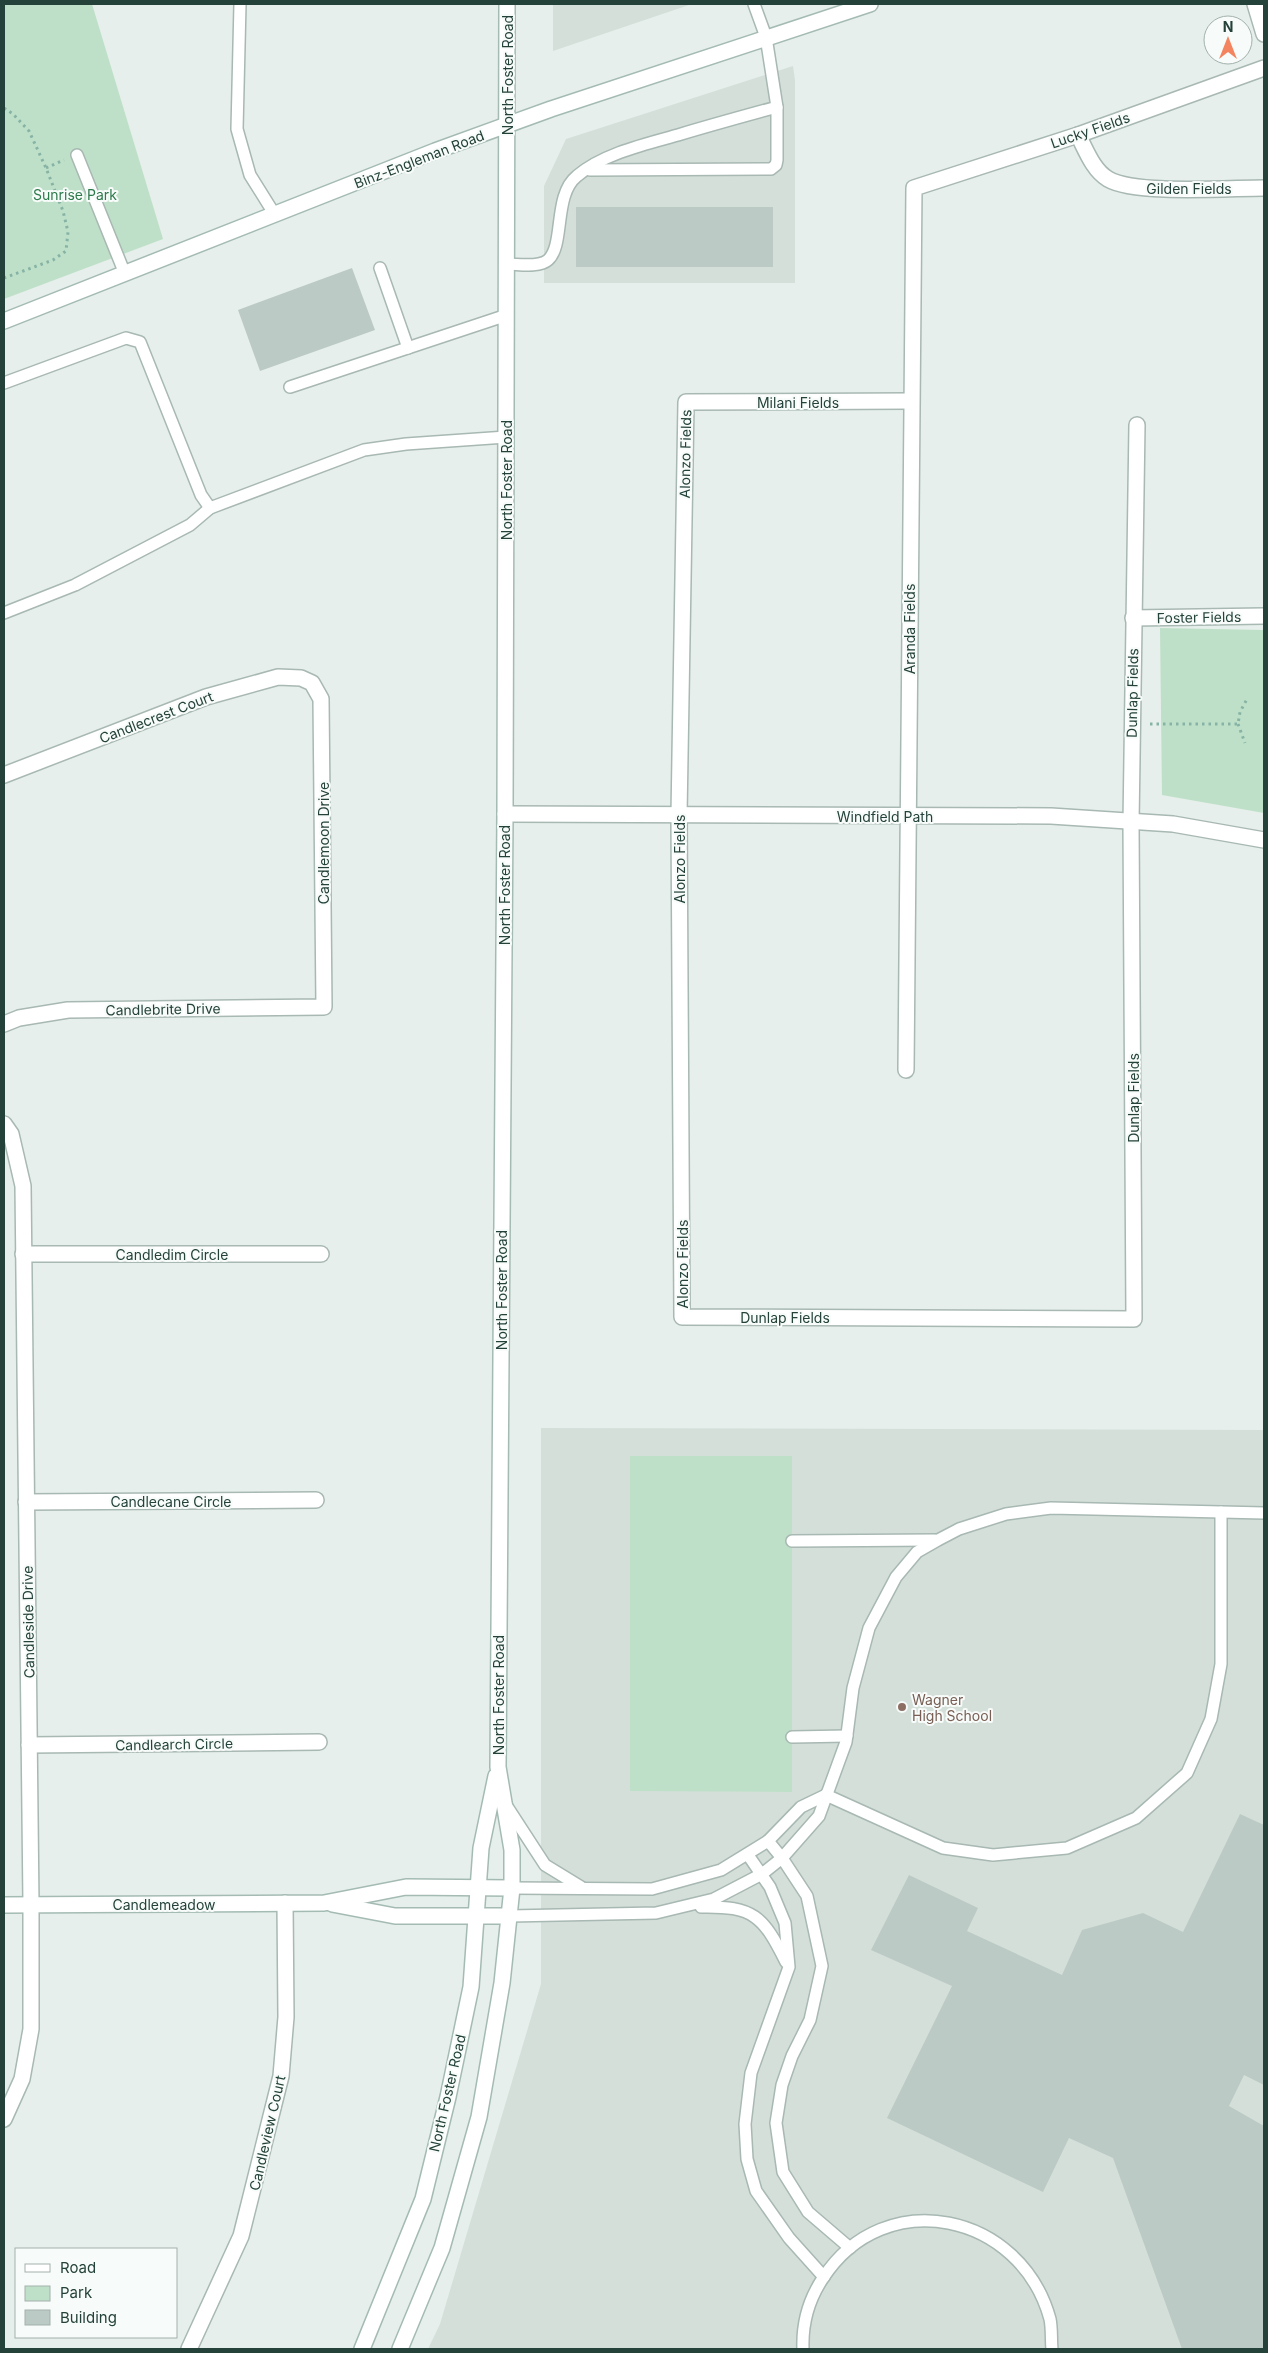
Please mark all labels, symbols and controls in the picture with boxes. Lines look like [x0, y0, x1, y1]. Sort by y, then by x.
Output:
street label: North Foster Road [499, 15, 516, 135]
north arrow [1203, 15, 1253, 65]
text: N [1223, 18, 1233, 35]
street label: Lucky Fields [1048, 108, 1132, 152]
street label: Binz-Engleman Road [352, 126, 486, 192]
street label: Gilden Fields [1146, 180, 1232, 197]
park label: Sunrise Park [33, 186, 117, 203]
street label: Milani Fields [757, 394, 839, 411]
street label: Alonzo Fields [676, 409, 694, 499]
street label: North Foster Road [498, 420, 515, 540]
street label: Aranda Fields [901, 584, 918, 674]
street label: Foster Fields [1157, 608, 1241, 626]
street label: Dunlap Fields [1123, 648, 1141, 738]
street label: Candlecrest Court [97, 687, 216, 747]
street label: Candlemoon Drive [315, 782, 332, 904]
street label: Windfield Path [837, 808, 933, 825]
street label: Alonzo Fields [671, 815, 688, 903]
street label: North Foster Road [496, 825, 513, 945]
street label: Candlebrite Drive [105, 999, 221, 1019]
street label: Dunlap Fields [1125, 1053, 1142, 1143]
street label: Alonzo Fields [674, 1220, 691, 1308]
street label: North Foster Road [493, 1230, 510, 1350]
street label: Candledim Circle [116, 1246, 228, 1263]
street label: Dunlap Fields [740, 1309, 830, 1326]
street label: Candlecane Circle [110, 1493, 232, 1510]
street label: Candleside Drive [19, 1566, 37, 1678]
street label: North Foster Road [490, 1635, 507, 1755]
place label: Wagner High School [912, 1691, 992, 1724]
marker: Wagner High School [896, 1701, 908, 1713]
street label: Candlearch Circle [115, 1734, 233, 1754]
street label: Candlemeadow [112, 1896, 216, 1913]
street label: North Foster Road [425, 2032, 469, 2154]
street label: Candleview Court [245, 2073, 289, 2192]
legend [15, 2248, 178, 2338]
text: Road [60, 2258, 96, 2277]
text: Park [60, 2283, 93, 2302]
text: Building [60, 2308, 117, 2327]

